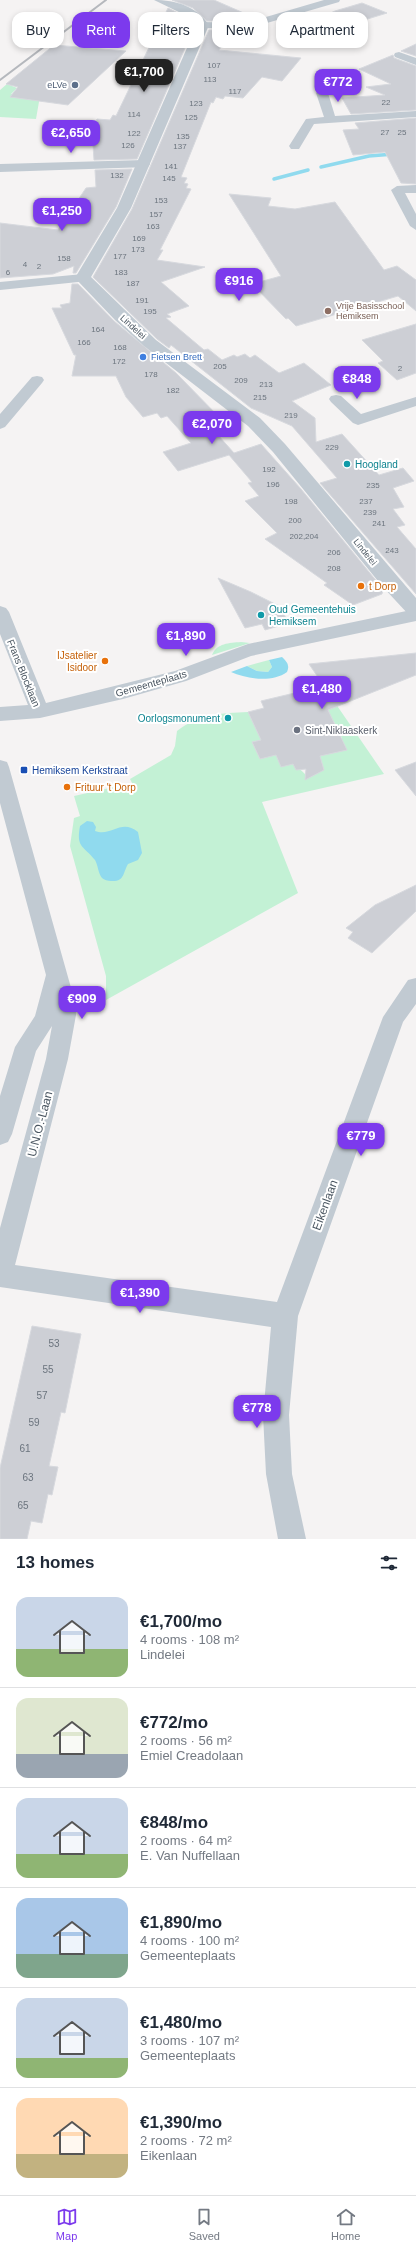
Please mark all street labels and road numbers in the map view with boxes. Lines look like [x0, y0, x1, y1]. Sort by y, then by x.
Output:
street label: Lindelei [118, 313, 148, 341]
street label: Lindelei [351, 537, 379, 567]
street label: Frans Blocklaan [5, 638, 42, 708]
street label: Gemeenteplaats [114, 668, 188, 699]
street label: U.N.O.-Laan [25, 1090, 55, 1158]
street label: Eikenlaan [309, 1178, 341, 1232]

